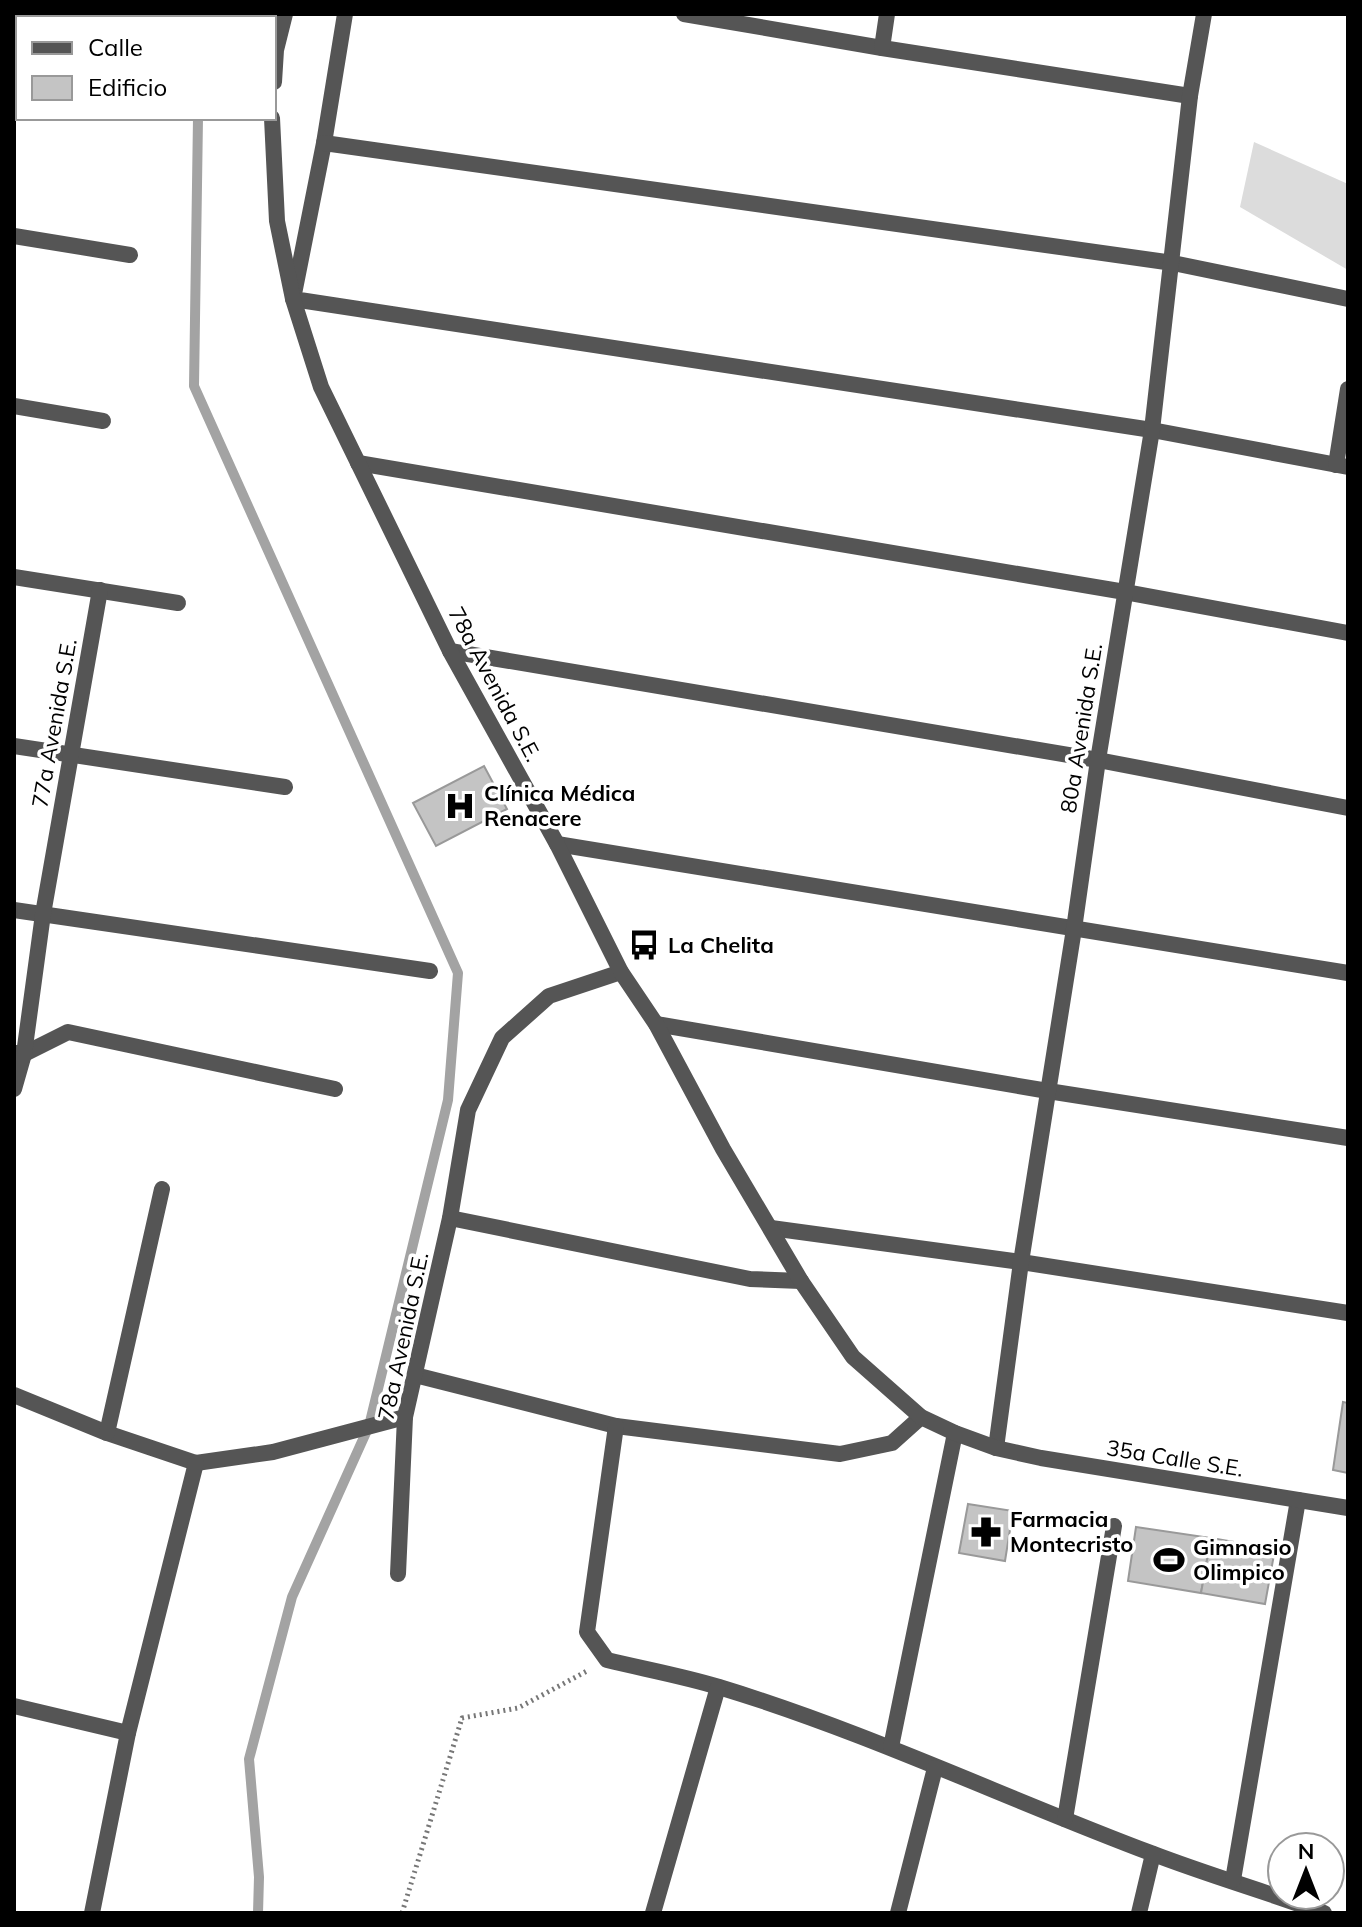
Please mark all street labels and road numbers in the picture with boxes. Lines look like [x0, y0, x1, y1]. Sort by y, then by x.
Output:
street label: 78a Avenida S.E. [442, 602, 548, 766]
street label: 77a Avenida S.E. [25, 636, 83, 810]
street label: 80a Avenida S.E. [1054, 641, 1108, 815]
street label: 78a Avenida S.E. [371, 1249, 435, 1423]
street label: 35a Calle S.E. [1105, 1433, 1245, 1483]

